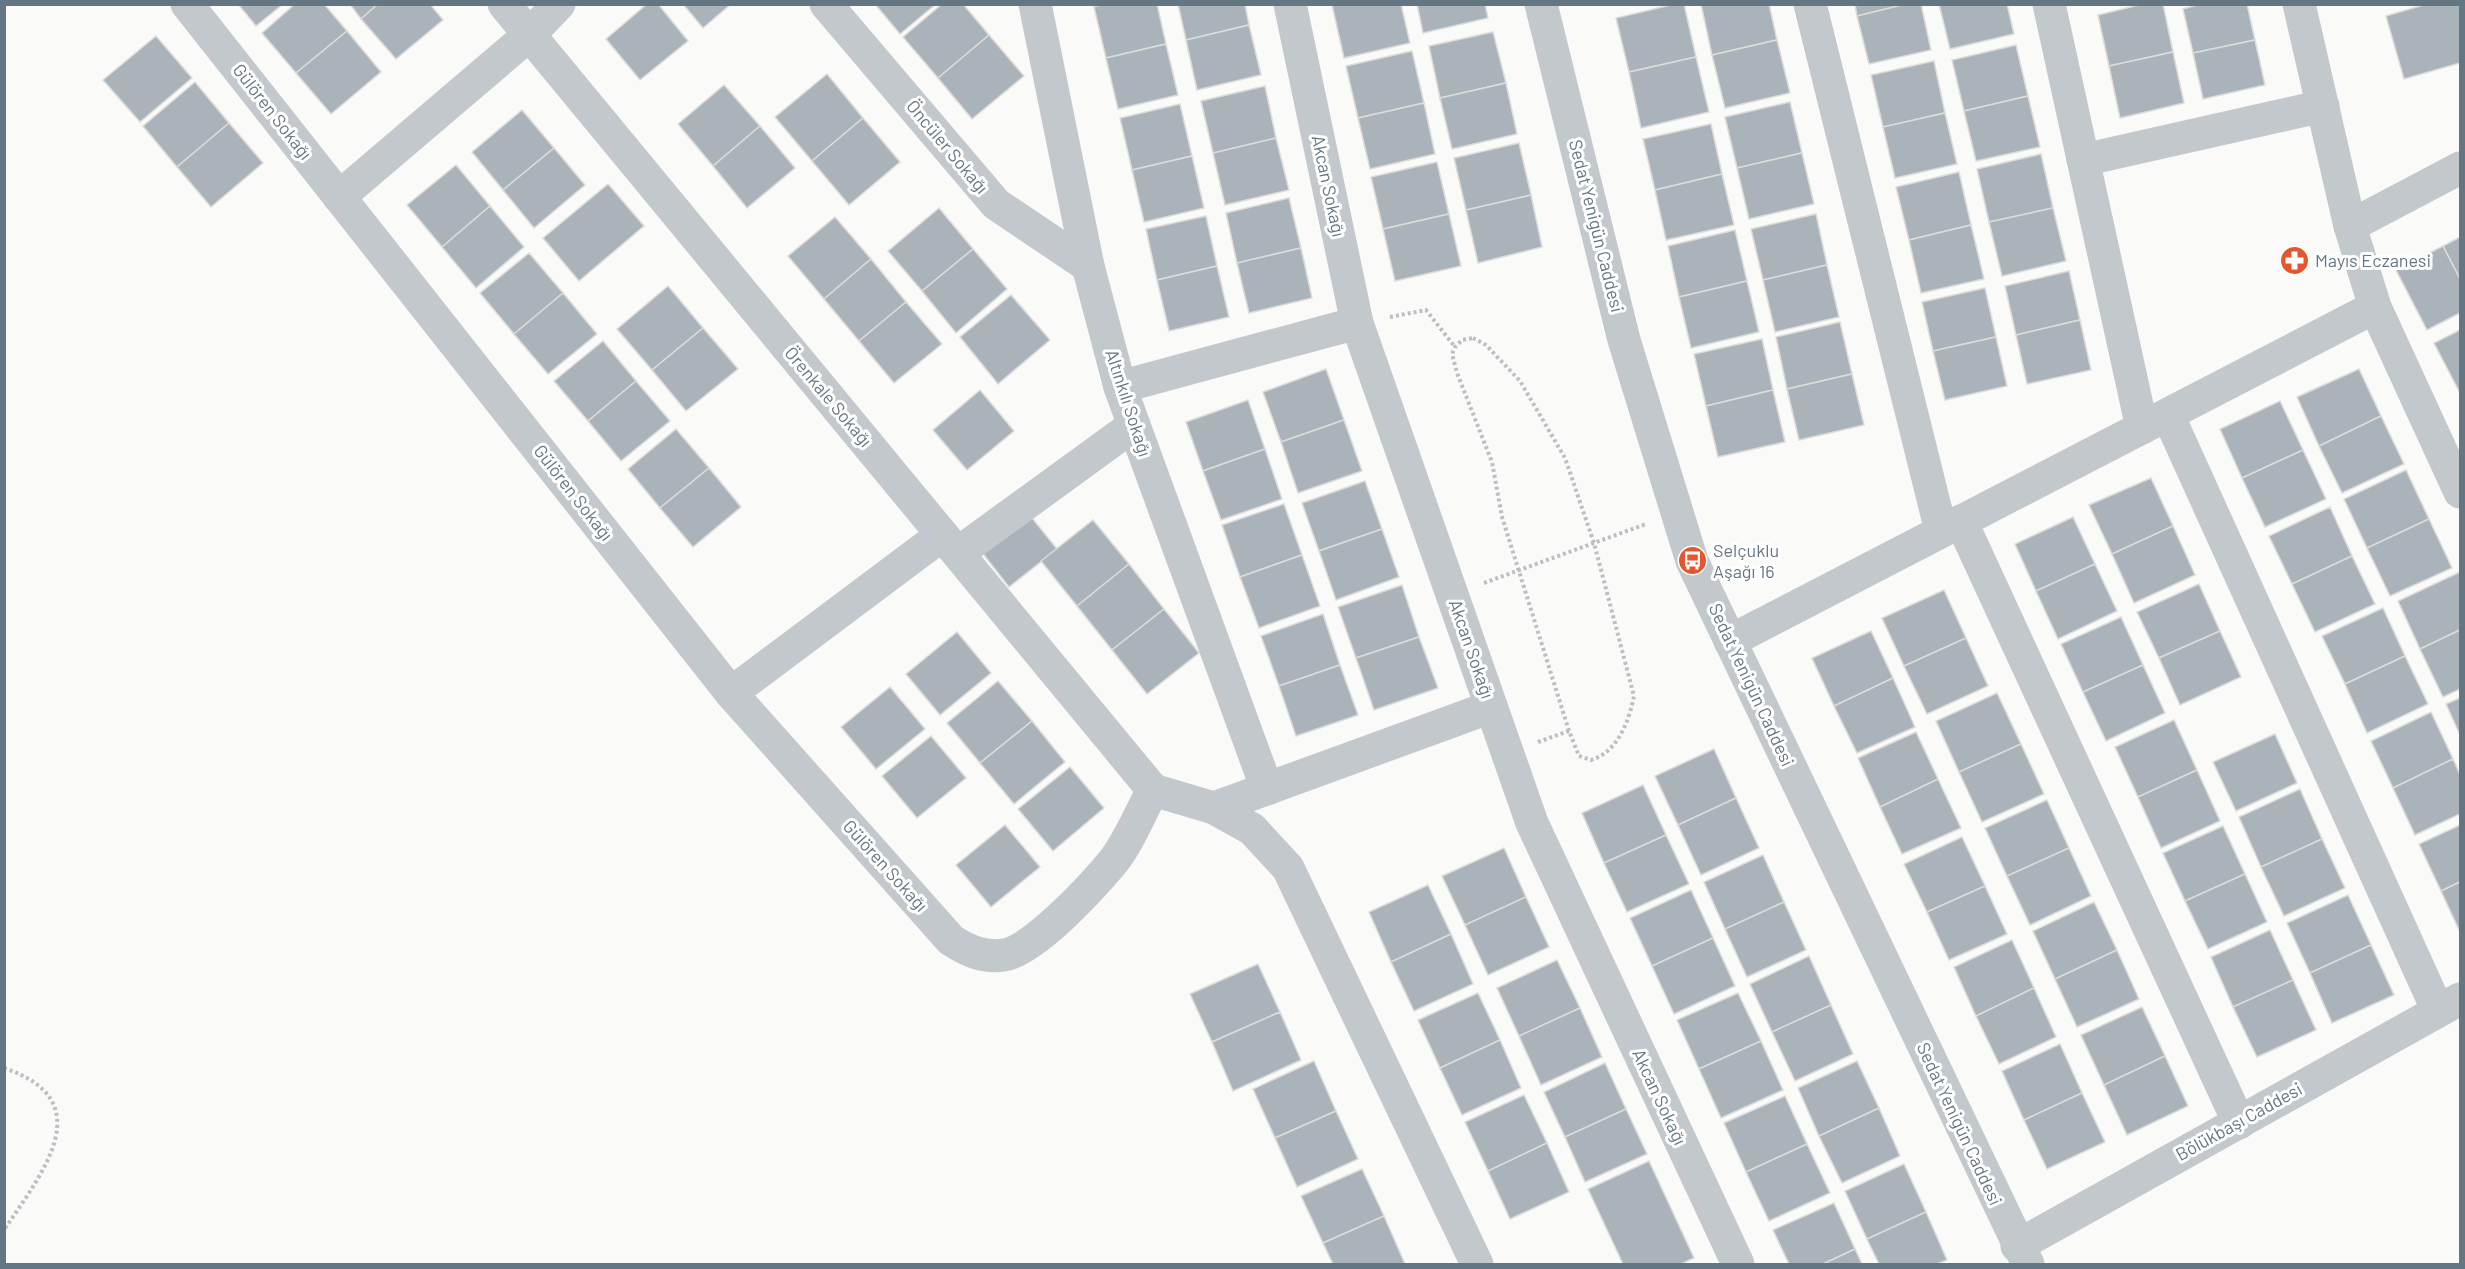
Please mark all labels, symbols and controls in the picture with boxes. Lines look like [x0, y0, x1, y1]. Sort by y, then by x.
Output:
street label: Gülören Sokağı [228, 59, 317, 164]
street label: Öncüler Sokağı [902, 95, 993, 198]
street label: Akcan Sokağı [1307, 133, 1350, 239]
street label: Sedat Yenigün Caddesi [1565, 137, 1629, 314]
pharmacy icon: Mayıs Eczanesi [2278, 245, 2310, 277]
place label: Mayıs Eczanesi [2315, 249, 2431, 271]
street label: Örenkale Sokağı [780, 342, 877, 451]
street label: Altınkılı Sokağı [1101, 346, 1157, 459]
street label: Gülören Sokağı [529, 440, 618, 545]
place label: Selçuklu Aşağı 16 [1713, 539, 1779, 582]
bus stop icon: Selçuklu Aşağı 16 [1676, 545, 1708, 577]
street label: Akcan Sokağı [1445, 596, 1499, 701]
street label: Sedat Yenigün Caddesi [1705, 600, 1799, 770]
street label: Gülören Sokağı [839, 815, 933, 916]
street label: Sedat Yenigün Caddesi [1913, 1039, 2007, 1209]
street label: Akcan Sokağı [1628, 1045, 1692, 1148]
street label: Bölükbaşı Caddesi [2171, 1077, 2306, 1165]

